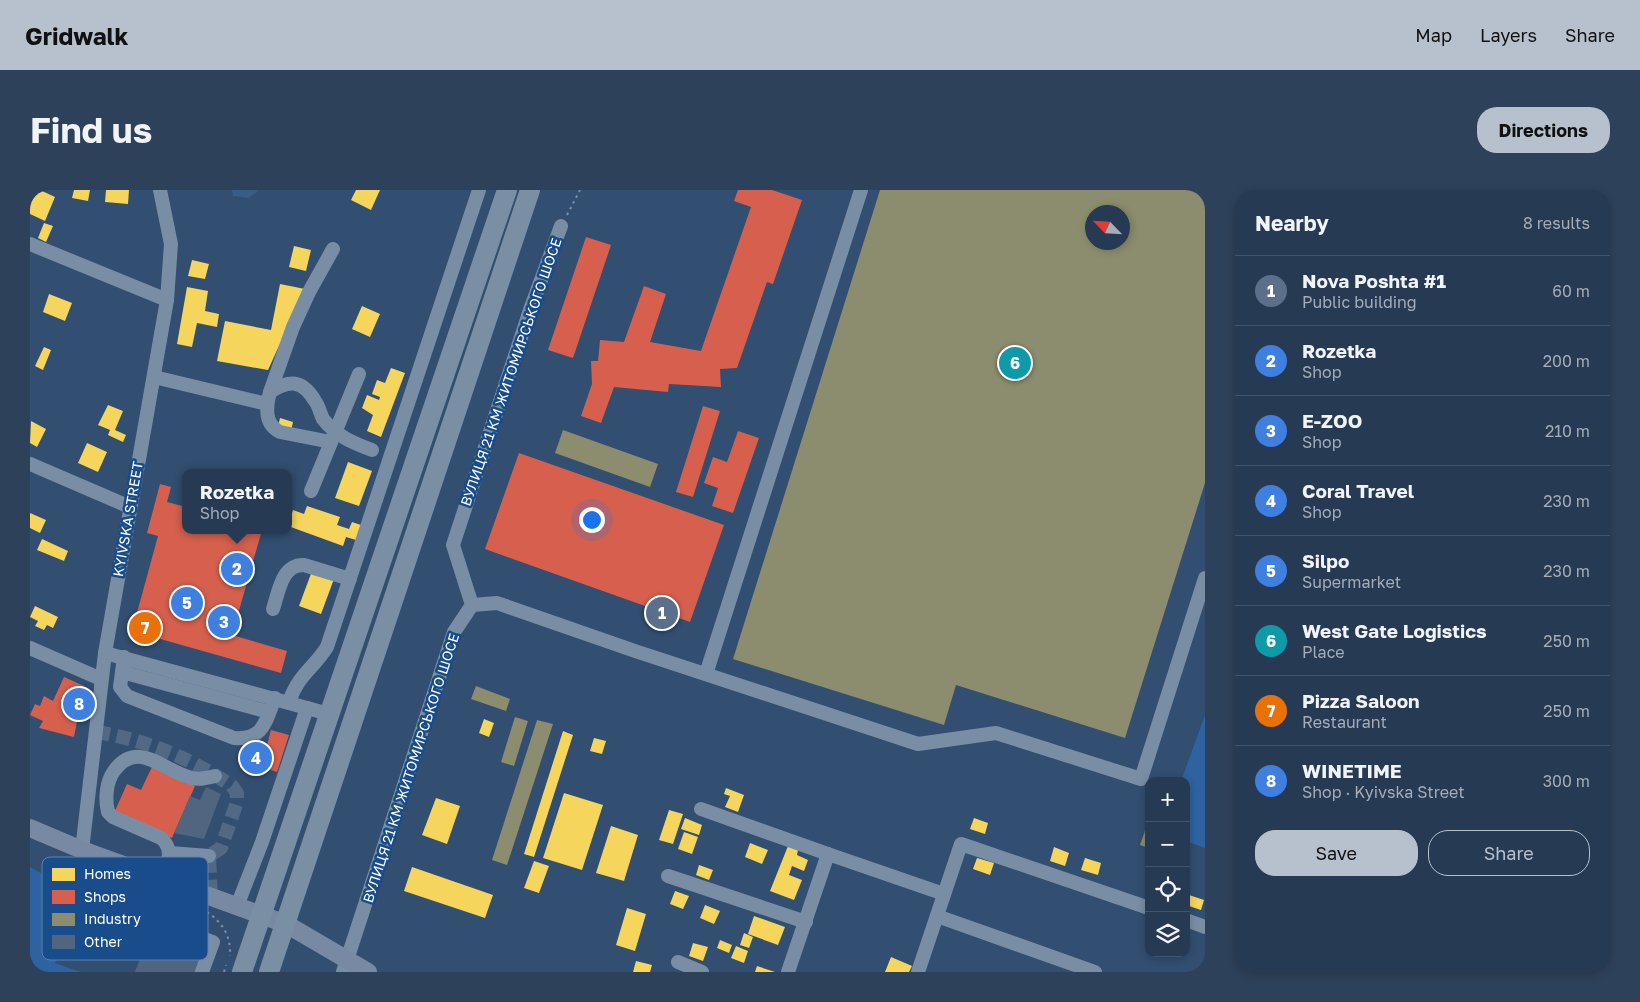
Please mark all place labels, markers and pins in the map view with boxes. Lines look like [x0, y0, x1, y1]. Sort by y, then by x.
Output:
pin: 6 [999, 344, 1031, 382]
pin: 2 [221, 550, 253, 588]
pin: 5 [171, 584, 203, 622]
pin: 1 [646, 594, 678, 632]
pin: 3 [208, 603, 240, 641]
pin: 7 [129, 609, 161, 647]
pin: 8 [63, 685, 95, 723]
pin: 4 [240, 739, 272, 777]

